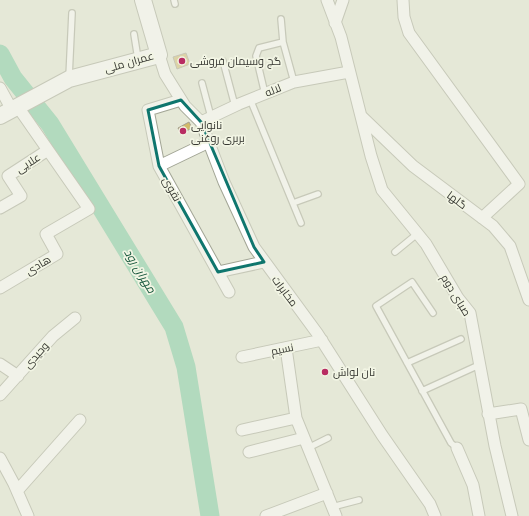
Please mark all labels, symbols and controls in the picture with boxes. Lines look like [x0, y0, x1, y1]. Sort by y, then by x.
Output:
street label: عمران ملی [103, 48, 155, 76]
place label: گچ وسیمان فروشی [190, 54, 281, 69]
marker: گچ وسیمان فروشی [177, 56, 187, 66]
street label: لاله [263, 80, 283, 100]
place label: نانوایی بربری روغنی [191, 118, 245, 145]
marker: نانوایی بربری روغنی [178, 126, 188, 136]
street label: علایی [13, 150, 43, 176]
street label: نقوی [160, 174, 184, 204]
street label: گلها [444, 188, 470, 212]
water label: مهران رود [120, 246, 160, 297]
street label: هادی [23, 252, 53, 278]
street label: صبای دوم [437, 271, 474, 319]
street label: مخابرات [269, 273, 301, 309]
street label: وحیدی [21, 339, 51, 371]
street label: نسیم [269, 340, 295, 359]
place label: نان لواش [333, 365, 375, 379]
marker: نان لواش [320, 367, 330, 377]

